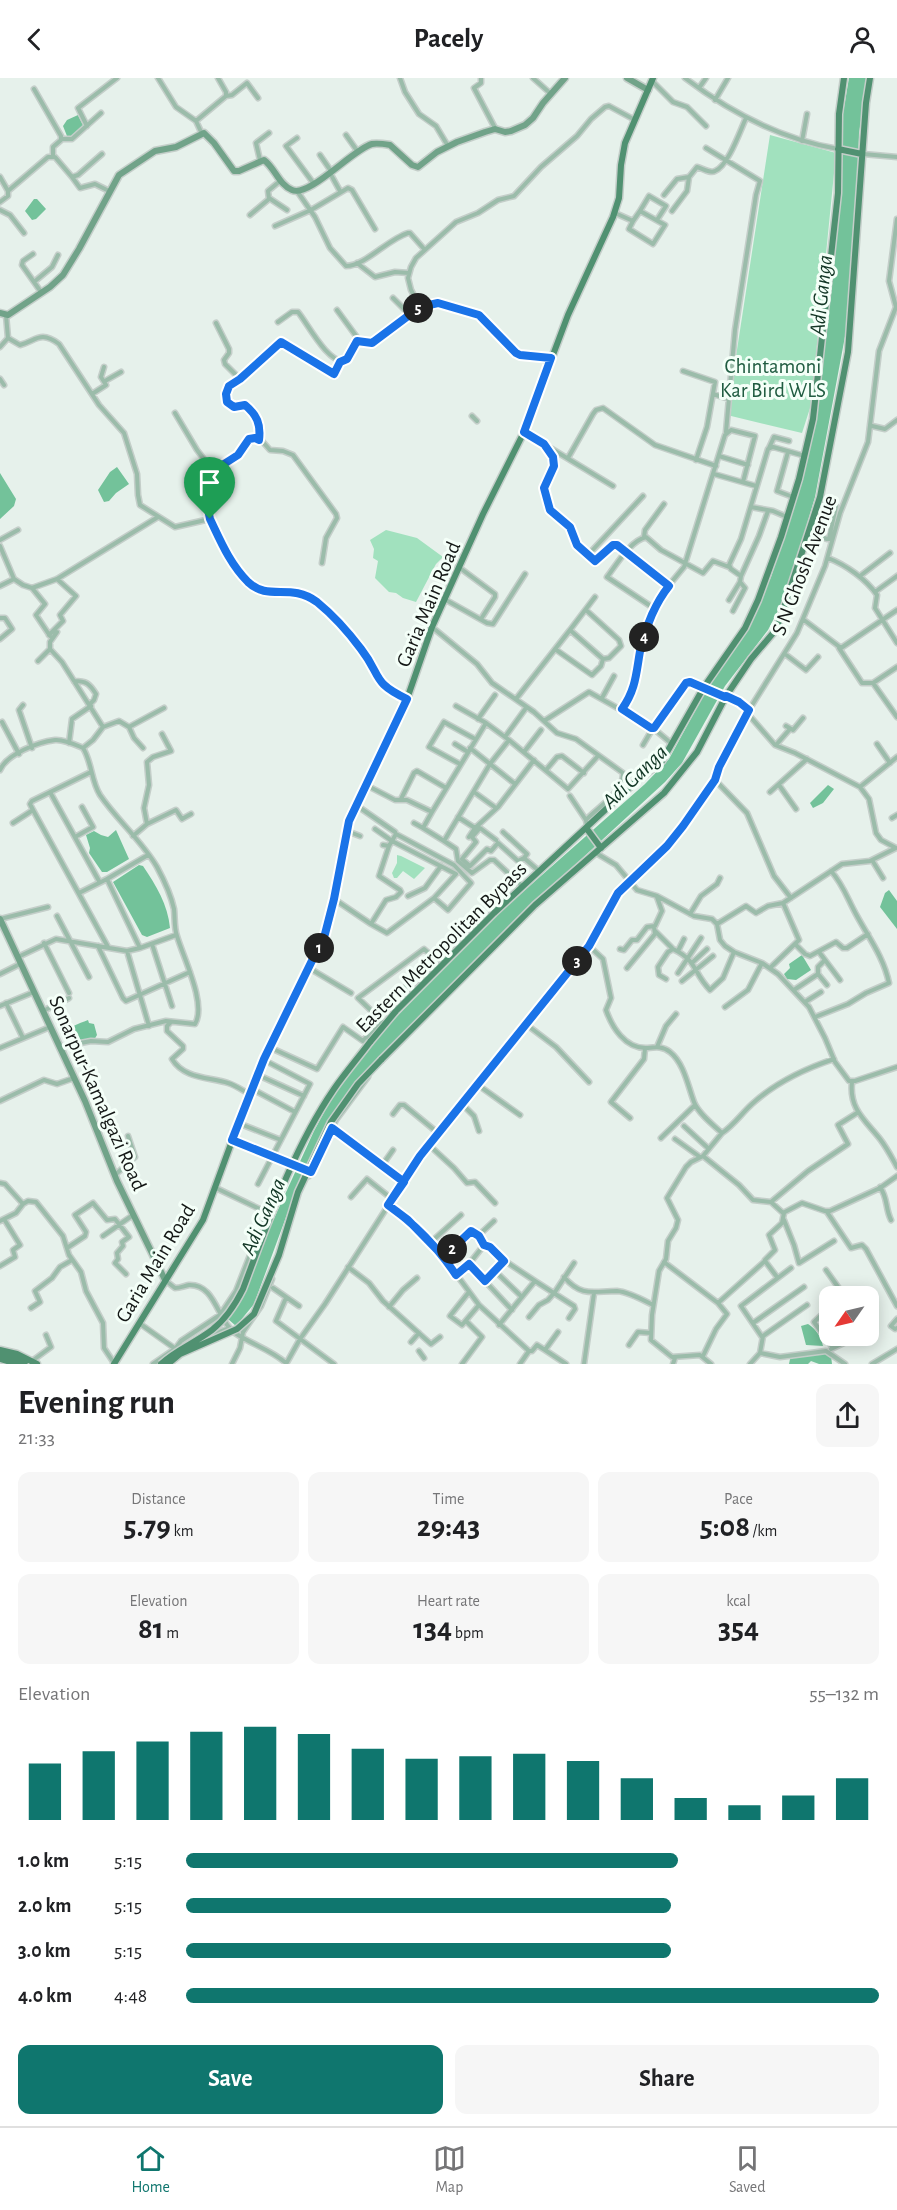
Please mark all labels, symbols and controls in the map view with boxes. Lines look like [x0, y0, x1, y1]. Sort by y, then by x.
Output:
icon: back [18, 23, 51, 56]
icon: person [846, 23, 879, 56]
text: Pacely [414, 25, 483, 52]
water label: Adi Ganga [806, 254, 836, 337]
pin: 5 [403, 293, 433, 323]
text: 5 [415, 300, 421, 316]
park label: Chintamoni Kar Bird WLS [720, 356, 826, 401]
pin [184, 457, 235, 519]
icon: arrive [193, 466, 226, 499]
street label: S N Ghosh Avenue [768, 492, 841, 638]
street label: Garia Main Road [393, 538, 464, 670]
pin: 4 [629, 622, 659, 652]
text: 4 [640, 629, 648, 645]
water label: Adi Ganga [597, 741, 671, 813]
street label: Eastern Metropolitan Bypass [352, 858, 531, 1037]
pin: 1 [304, 933, 334, 963]
text: 1 [316, 940, 322, 956]
pin: 3 [562, 946, 592, 976]
text: 3 [574, 953, 580, 969]
street label: Sonarpur-Kamalgazi Road [45, 993, 150, 1194]
water label: Adi Ganga [236, 1175, 289, 1259]
street label: Garia Main Road [112, 1200, 199, 1326]
pin: 2 [437, 1234, 467, 1264]
text: 2 [448, 1241, 456, 1257]
north arrow [819, 1286, 879, 1346]
map controls [819, 1286, 879, 1346]
button: share [816, 1384, 879, 1447]
text: Evening run [18, 1387, 175, 1420]
text: 21:33 [18, 1428, 55, 1448]
text: Distance [131, 1491, 186, 1507]
text: Time [433, 1491, 464, 1507]
text: Pace [724, 1491, 753, 1507]
text: 5.79 [123, 1512, 171, 1542]
text: 29:43 [417, 1512, 480, 1542]
text: 5:08 [700, 1512, 750, 1542]
text: km [171, 1523, 194, 1539]
text: /km [750, 1523, 777, 1539]
text: Elevation [130, 1593, 187, 1609]
text: Heart rate [417, 1593, 480, 1609]
text: kcal [726, 1593, 751, 1609]
text: 81 [138, 1614, 164, 1644]
text: 134 [413, 1614, 452, 1644]
text: 354 [718, 1614, 759, 1644]
text: m [164, 1625, 179, 1641]
text: bpm [452, 1625, 484, 1641]
text: Elevation [18, 1684, 90, 1704]
text: 55–132 m [809, 1684, 879, 1704]
text: 1.0 km [18, 1851, 69, 1871]
text: 5:15 [114, 1851, 142, 1871]
text: 2.0 km [18, 1896, 71, 1916]
text: 5:15 [114, 1896, 142, 1916]
text: 3.0 km [18, 1941, 71, 1961]
text: 5:15 [114, 1941, 142, 1961]
text: 4.0 km [18, 1986, 72, 2006]
text: 4:48 [114, 1986, 147, 2006]
button: Save [18, 2045, 443, 2114]
button: Share [455, 2045, 879, 2114]
tab: Home [131, 2142, 170, 2197]
tab: Map [433, 2142, 466, 2197]
tab: Saved [729, 2142, 766, 2197]

